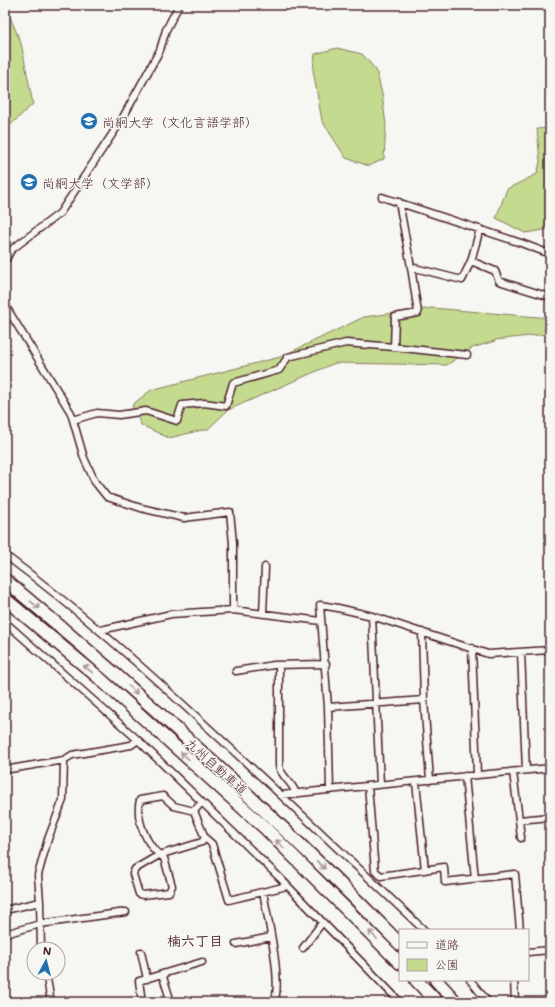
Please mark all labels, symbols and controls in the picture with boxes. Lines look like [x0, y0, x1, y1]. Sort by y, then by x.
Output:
school or university icon: 尚絅大学（文化言語学部） [79, 111, 99, 131]
place label: 尚絅大学（文化言語学部） [102, 113, 258, 130]
school or university icon: 尚絅大学（文学部） [19, 172, 39, 192]
place label: 尚絅大学（文学部） [42, 174, 159, 191]
one-way arrow [30, 601, 40, 610]
one-way arrow [83, 664, 94, 673]
one-way arrow [128, 685, 138, 694]
street label: 九州自動車道 [182, 734, 252, 798]
one-way arrow [180, 751, 190, 760]
one-way arrow [275, 839, 285, 849]
one-way arrow [316, 860, 326, 869]
legend [399, 929, 529, 981]
one-way arrow [368, 930, 378, 940]
district label: 楠六丁目 [167, 931, 223, 950]
text: 道路 [435, 936, 459, 952]
north arrow [26, 941, 66, 981]
text: N [42, 943, 52, 959]
text: 公園 [435, 956, 459, 972]

